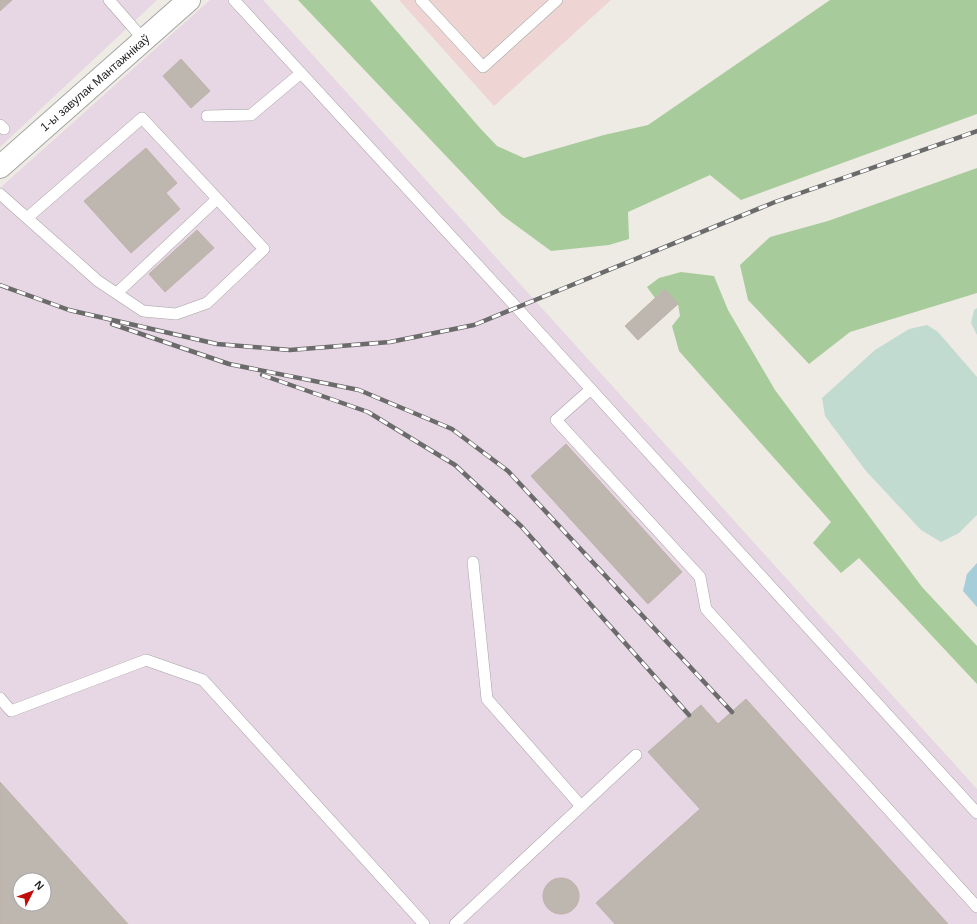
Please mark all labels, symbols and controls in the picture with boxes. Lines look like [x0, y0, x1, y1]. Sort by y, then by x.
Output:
street label: 1-ы завулак Мантажнікаў [38, 32, 152, 134]
north arrow [12, 872, 52, 912]
text: N [32, 878, 47, 892]

